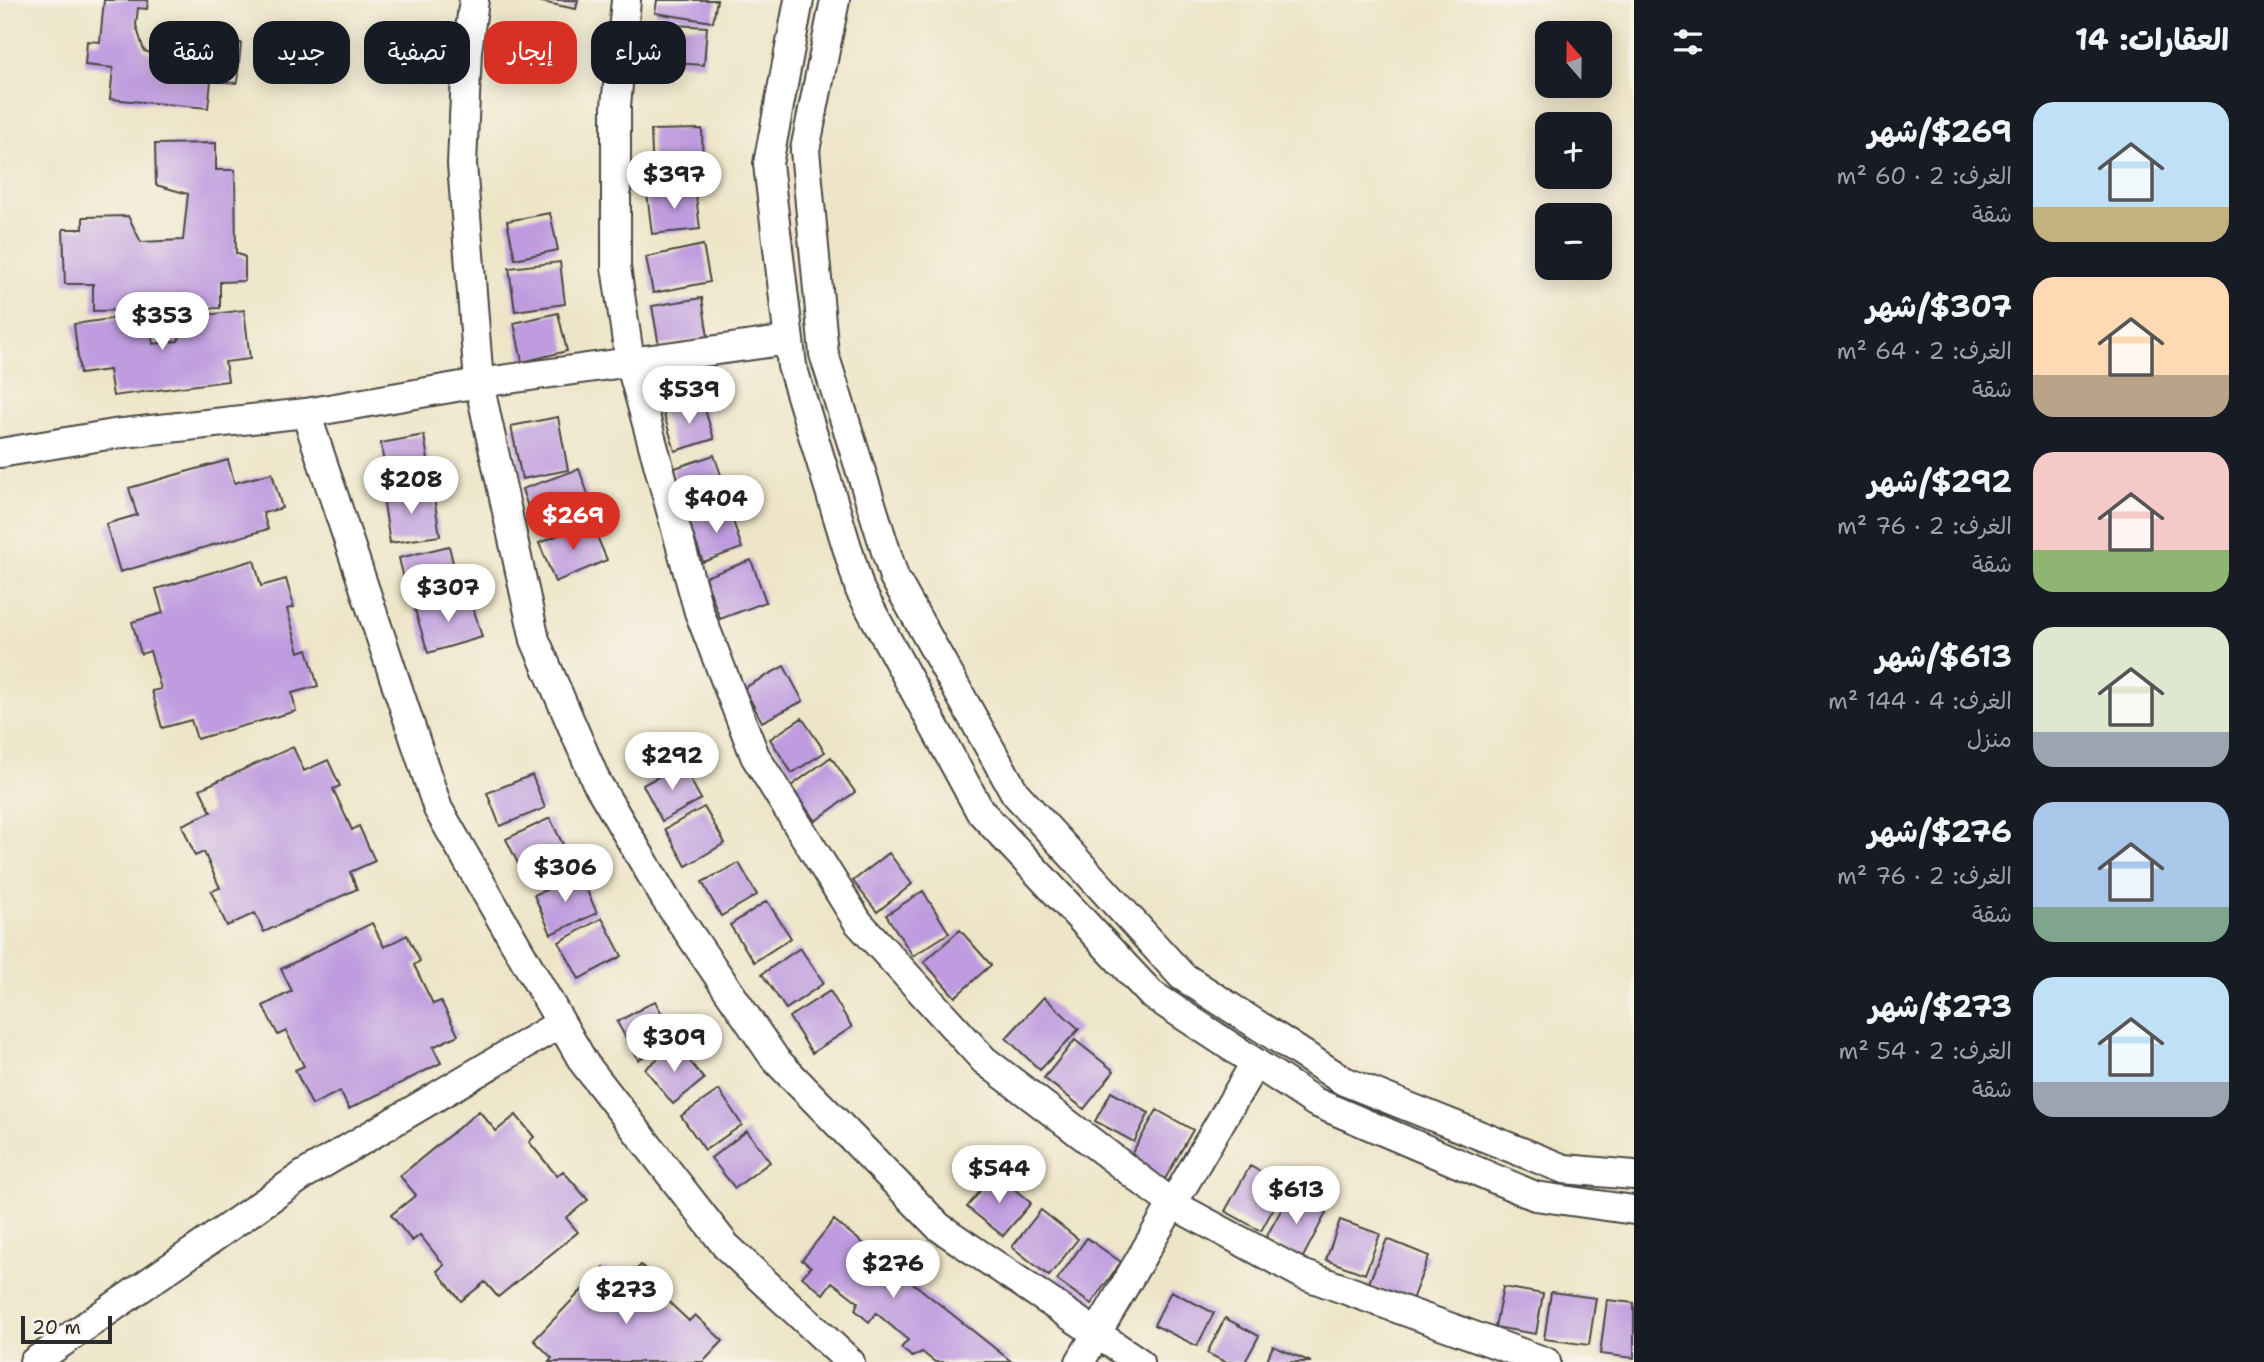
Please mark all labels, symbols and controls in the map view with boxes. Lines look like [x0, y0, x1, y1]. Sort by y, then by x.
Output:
text: العقارات: 14 [2075, 19, 2229, 60]
chip: شقة [149, 21, 239, 84]
chip: جديد [253, 21, 350, 84]
chip: تصفية [364, 21, 470, 84]
chip: إيجار [484, 21, 577, 84]
chip: شراء [591, 21, 686, 84]
north arrow [1535, 21, 1612, 98]
map controls [1535, 21, 1612, 280]
icon: filters [1669, 23, 1707, 61]
text: $269/شهر [1868, 111, 2012, 152]
button: + [1535, 112, 1612, 189]
icon: home [2089, 130, 2173, 214]
pin: $397 [633, 152, 715, 211]
text: $397 [643, 159, 705, 189]
text: الغرف: 2 · 60 m² [1837, 161, 2012, 191]
text: شقة [1972, 199, 2012, 229]
button: − [1535, 203, 1612, 280]
text: $307/شهر [1867, 286, 2012, 327]
pin: $353 [121, 292, 203, 352]
text: $353 [131, 300, 193, 330]
icon: home [2089, 305, 2173, 389]
text: الغرف: 2 · 64 m² [1837, 336, 2012, 366]
pin: $539 [648, 366, 730, 426]
text: $539 [658, 374, 720, 404]
text: شقة [1972, 374, 2012, 404]
pin: $208 [370, 456, 452, 516]
text: $292/شهر [1868, 461, 2012, 502]
text: $208 [379, 464, 443, 494]
pin: $404 [675, 476, 757, 535]
icon: home [2089, 480, 2173, 564]
text: $404 [684, 483, 748, 513]
pin: $269 [532, 492, 614, 552]
text: $269 [542, 500, 604, 530]
text: الغرف: 2 · 76 m² [1837, 511, 2012, 541]
text: شقة [1972, 549, 2012, 579]
pin: $307 [407, 564, 489, 624]
text: $307 [416, 572, 480, 602]
text: $613/شهر [1876, 636, 2012, 677]
icon: home [2089, 655, 2173, 739]
text: الغرف: 4 · 144 m² [1828, 686, 2012, 716]
text: منزل [1967, 724, 2012, 754]
pin: $292 [631, 732, 713, 792]
text: $292 [641, 740, 703, 770]
text: $276/شهر [1868, 811, 2012, 852]
icon: home [2089, 830, 2173, 914]
pin: $306 [524, 844, 606, 904]
text: $306 [533, 852, 597, 882]
text: الغرف: 2 · 76 m² [1837, 861, 2012, 891]
text: شقة [1972, 899, 2012, 929]
text: $273/شهر [1869, 986, 2012, 1027]
icon: home [2089, 1005, 2173, 1089]
pin: $309 [633, 1014, 715, 1074]
text: $309 [642, 1022, 706, 1052]
text: الغرف: 2 · 54 m² [1839, 1036, 2012, 1066]
text: شقة [1972, 1074, 2012, 1104]
pin: $544 [958, 1146, 1040, 1205]
text: $544 [968, 1153, 1030, 1183]
pin: $613 [1255, 1166, 1337, 1226]
text: $613 [1268, 1174, 1324, 1204]
pin: $276 [852, 1240, 934, 1300]
text: $276 [862, 1248, 924, 1278]
pin: $273 [585, 1266, 667, 1326]
text: $273 [595, 1274, 657, 1304]
scale bar [21, 1313, 112, 1345]
text: 20 m [32, 1315, 81, 1340]

